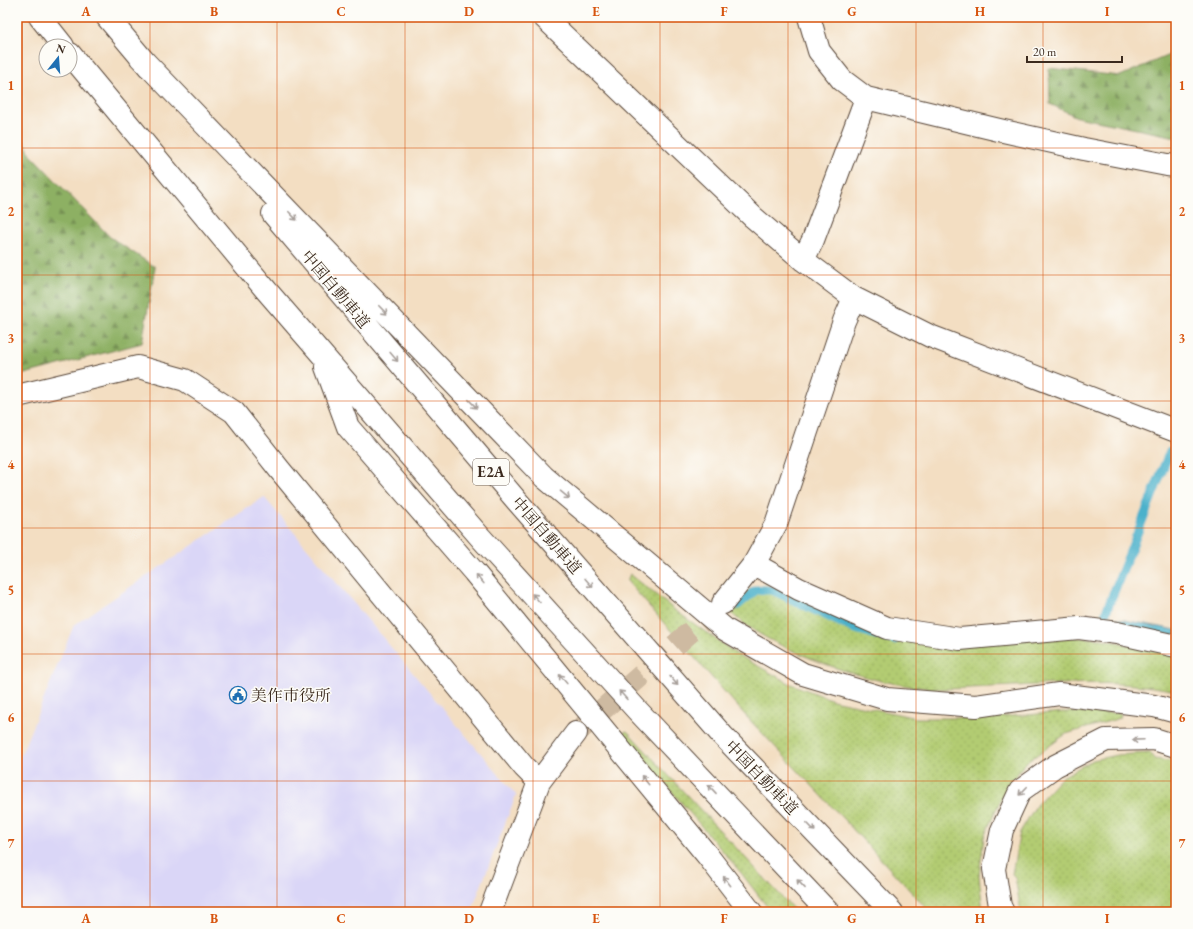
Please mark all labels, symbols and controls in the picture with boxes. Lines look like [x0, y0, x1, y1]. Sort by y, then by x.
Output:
text: A [80, 3, 91, 20]
text: B [210, 3, 218, 20]
text: C [336, 3, 346, 20]
text: D [464, 3, 474, 20]
text: E [592, 3, 600, 20]
text: F [720, 3, 728, 20]
text: G [847, 3, 857, 20]
text: H [975, 3, 986, 20]
text: I [1105, 3, 1110, 20]
north arrow [38, 38, 78, 78]
scale bar [1027, 38, 1122, 64]
text: N [55, 40, 67, 56]
text: 20 m [1033, 44, 1057, 60]
text: 1 [8, 77, 15, 94]
text: 1 [1179, 77, 1186, 94]
text: 2 [8, 203, 15, 220]
text: 2 [1179, 203, 1186, 220]
one-way arrow [288, 211, 298, 221]
street label: 中国自動車道 [297, 246, 375, 333]
one-way arrow [378, 305, 388, 315]
text: 3 [8, 330, 15, 347]
text: 3 [1179, 330, 1186, 347]
one-way arrow [389, 352, 398, 362]
one-way arrow [468, 399, 478, 409]
text: 4 [8, 456, 15, 473]
text: 4 [1179, 456, 1186, 473]
road number: E2A [473, 459, 509, 485]
one-way arrow [560, 491, 571, 500]
street label: 中国自動車道 [507, 492, 586, 578]
one-way arrow [476, 574, 485, 584]
one-way arrow [584, 578, 593, 588]
text: 5 [8, 582, 14, 599]
text: 5 [1179, 582, 1185, 599]
one-way arrow [531, 593, 540, 604]
one-way arrow [559, 674, 567, 685]
one-way arrow [670, 675, 679, 686]
public building icon: 美作市役所 [228, 685, 248, 705]
place label: 美作市役所 [251, 685, 331, 706]
one-way arrow [618, 690, 628, 700]
text: 6 [8, 709, 15, 726]
text: 6 [1179, 709, 1186, 726]
street label: 中国自動車道 [721, 736, 803, 819]
one-way arrow [1132, 736, 1145, 743]
one-way arrow [641, 774, 650, 785]
one-way arrow [708, 785, 717, 795]
one-way arrow [1018, 786, 1028, 796]
one-way arrow [806, 822, 815, 832]
text: 7 [8, 835, 15, 852]
text: 7 [1179, 835, 1186, 852]
one-way arrow [723, 876, 731, 887]
one-way arrow [797, 879, 806, 889]
text: A [80, 910, 91, 927]
text: B [210, 910, 218, 927]
text: C [336, 910, 346, 927]
text: D [464, 910, 474, 927]
text: E [592, 910, 600, 927]
text: F [720, 910, 728, 927]
text: G [847, 910, 857, 927]
text: H [975, 910, 986, 927]
text: I [1105, 910, 1110, 927]

